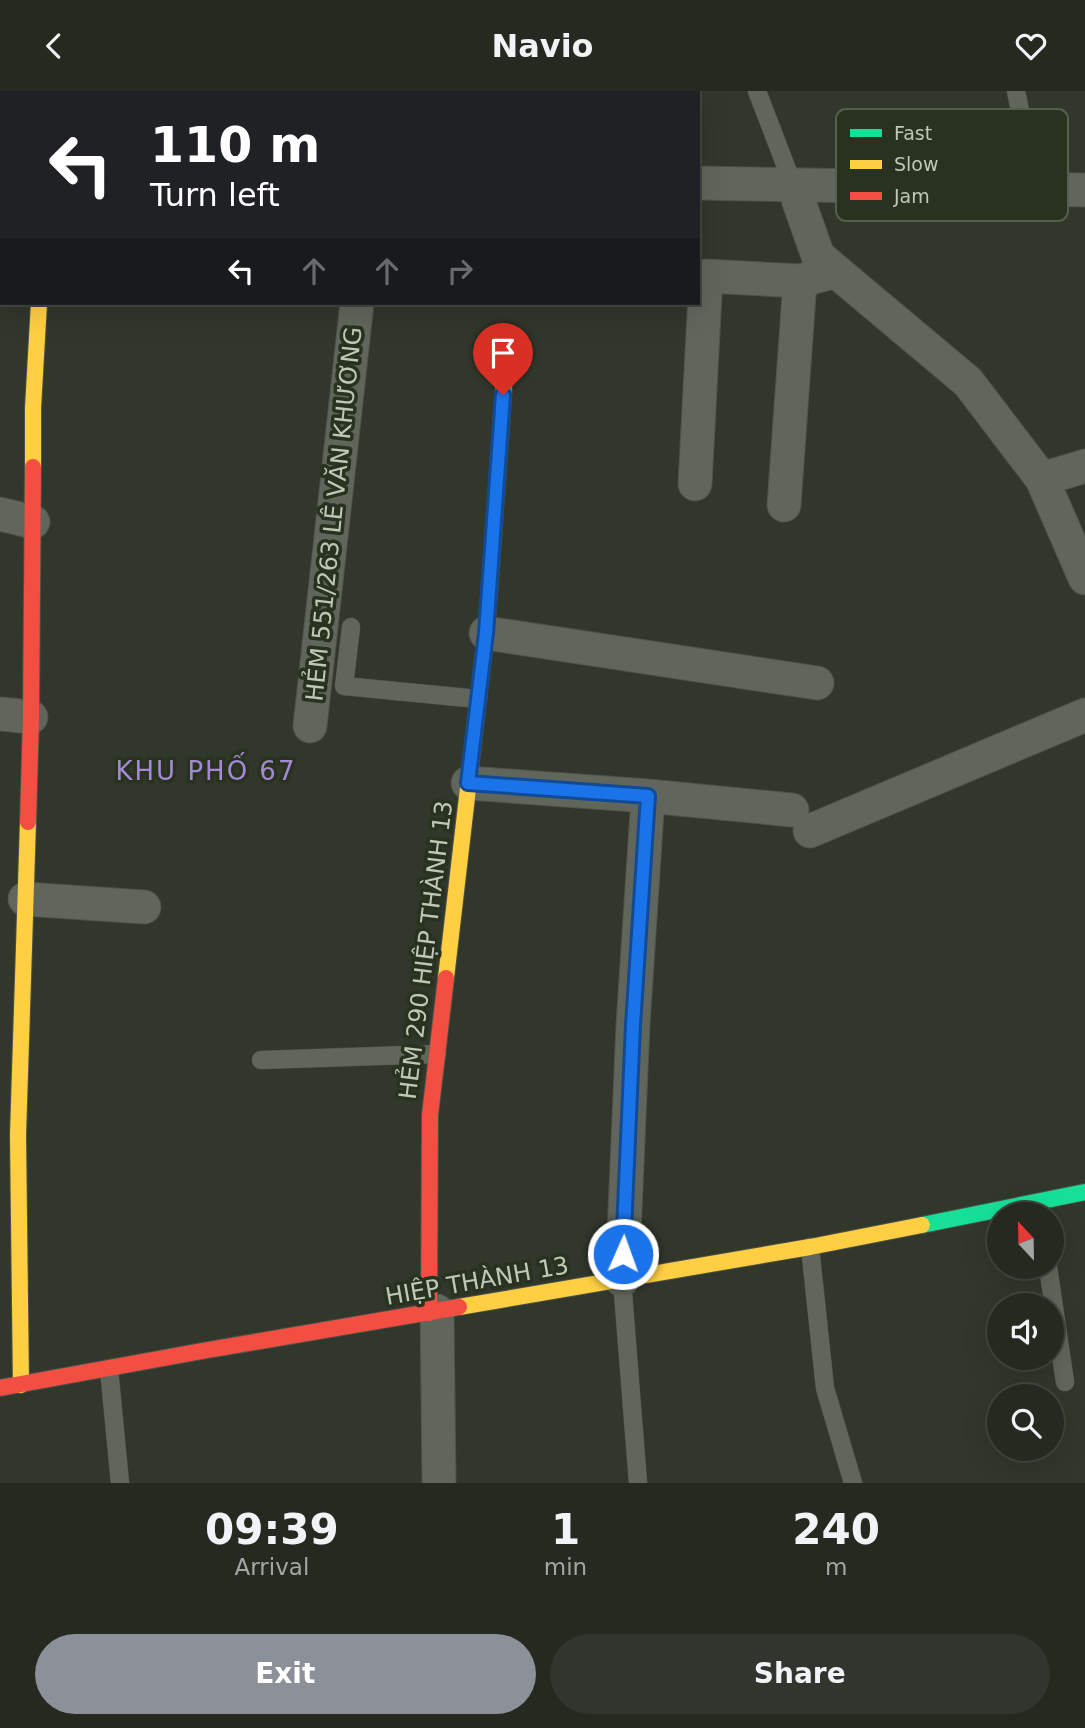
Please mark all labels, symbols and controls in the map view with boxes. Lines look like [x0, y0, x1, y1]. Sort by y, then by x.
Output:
icon: back [35, 27, 73, 65]
text: Navio [491, 27, 594, 65]
icon: heart [1012, 27, 1050, 65]
legend [836, 109, 1068, 221]
text: 110 m [150, 117, 320, 174]
icon: left [35, 119, 126, 210]
text: Fast [894, 122, 932, 144]
text: Slow [894, 153, 939, 175]
text: Turn left [150, 176, 280, 214]
text: Jam [893, 185, 930, 207]
icon: left [222, 252, 260, 290]
icon: ahead [295, 252, 333, 290]
icon: ahead [368, 252, 406, 290]
icon: right [441, 252, 479, 290]
pin [473, 323, 533, 395]
street label: HẺM 551/263 LÊ VĂN KHƯƠNG [297, 325, 368, 703]
icon: arrive [484, 334, 522, 372]
district label: KHU PHỐ 67 [116, 752, 296, 786]
street label: HẺM 290 HIỆP THÀNH 13 [391, 799, 458, 1101]
north arrow [987, 1202, 1064, 1279]
map controls [987, 1202, 1064, 1461]
position arrow [586, 1217, 660, 1291]
street label: HIỆP THÀNH 13 [383, 1250, 571, 1311]
button: sound [987, 1293, 1064, 1370]
button: search [987, 1384, 1064, 1461]
text: 09:39 [205, 1505, 339, 1554]
text: 1 [551, 1505, 580, 1554]
text: 240 [792, 1505, 880, 1554]
text: Arrival [235, 1554, 309, 1580]
text: min [544, 1554, 587, 1580]
text: m [825, 1554, 847, 1580]
button: Exit [35, 1634, 536, 1714]
button: Share [550, 1634, 1050, 1714]

